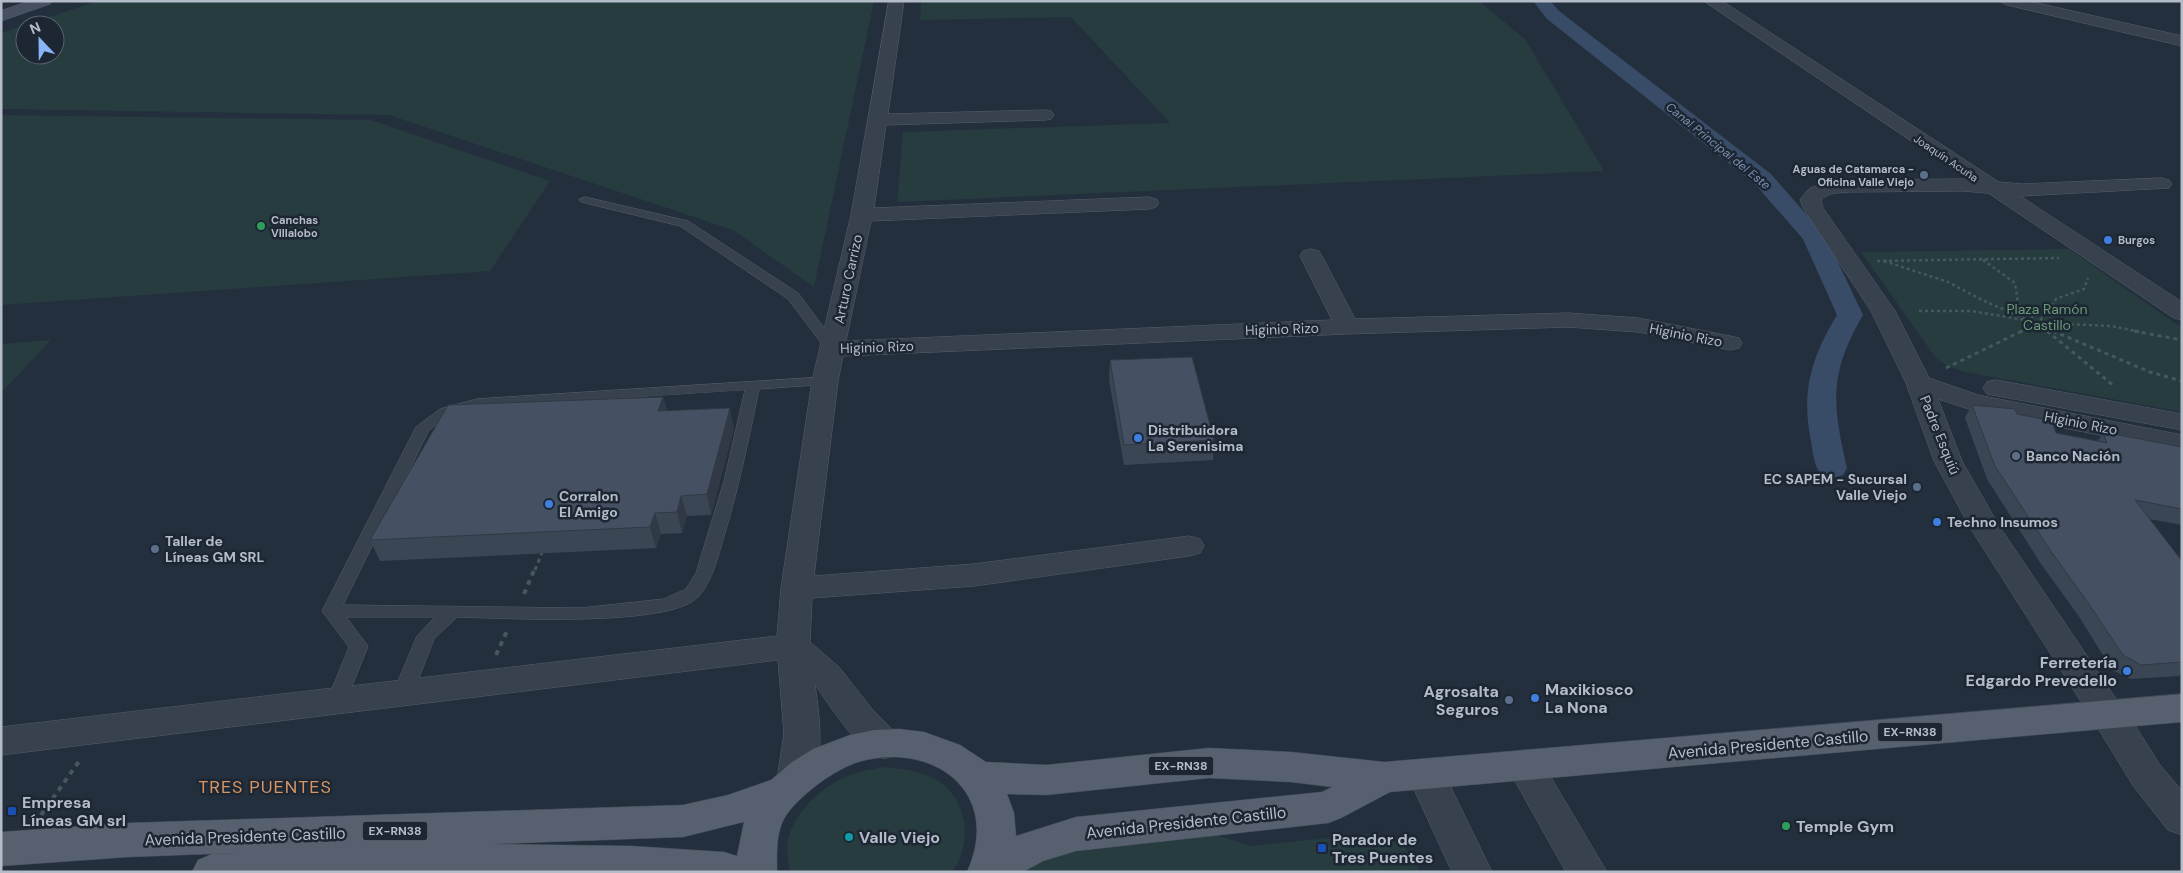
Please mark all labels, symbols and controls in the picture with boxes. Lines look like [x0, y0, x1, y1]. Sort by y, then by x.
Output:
north arrow [15, 15, 65, 65]
text: N [27, 18, 43, 38]
water label: Canal Principal del Este [1662, 99, 1774, 193]
street label: Joaquín Acuña [1911, 131, 1981, 185]
place label: Aguas de Catamarca - Oficina Valle Viejo [1793, 162, 1914, 189]
marker: Aguas de Catamarca - Oficina Valle Viejo [1918, 169, 1930, 181]
place label: Canchas Villalobo [271, 213, 318, 240]
marker: Canchas Villalobo [255, 220, 267, 232]
street label: Arturo Carrizo [830, 233, 866, 325]
place label: Burgos [2118, 233, 2155, 247]
marker: Burgos [2102, 234, 2114, 246]
park label: Plaza Ramón Castillo [2006, 300, 2088, 334]
street label: Higinio Rizo [1245, 319, 1319, 339]
street label: Higinio Rizo [1648, 319, 1724, 351]
street label: Higinio Rizo [840, 337, 914, 357]
street label: Padre Esquiú [1916, 393, 1964, 477]
street label: Higinio Rizo [2043, 407, 2119, 439]
place label: Distribuidora La Serenisima [1148, 421, 1243, 455]
marker: Distribuidora La Serenisima [1132, 432, 1144, 444]
place label: Banco Nación [2026, 447, 2120, 465]
marker: Banco Nación [2010, 450, 2022, 462]
place label: EC SAPEM - Sucursal Valle Viejo [1764, 470, 1907, 504]
marker: EC SAPEM - Sucursal Valle Viejo [1911, 481, 1923, 493]
place label: Corralon El Amigo [559, 487, 618, 521]
marker: Corralon El Amigo [543, 498, 555, 510]
place label: Techno Insumos [1947, 513, 2058, 531]
marker: Techno Insumos [1931, 516, 1943, 528]
place label: Taller de Líneas GM SRL [165, 532, 264, 566]
marker: Taller de Líneas GM SRL [149, 543, 161, 555]
place label: Ferretería Edgardo Prevedello [1966, 652, 2117, 691]
marker: Ferretería Edgardo Prevedello [2121, 665, 2133, 677]
place label: Maxikiosco La Nona [1545, 679, 1633, 718]
place label: Agrosalta Seguros [1423, 681, 1499, 720]
marker: Maxikiosco La Nona [1529, 692, 1541, 704]
marker: Agrosalta Seguros [1503, 694, 1515, 706]
road number: EX-RN38 [1878, 722, 1942, 742]
street label: Avenida Presidente Castillo [1667, 725, 1869, 764]
road number: EX-RN38 [1148, 756, 1214, 776]
district label: TRES PUENTES [198, 775, 332, 799]
place label: Empresa Líneas GM srl [22, 792, 126, 831]
street label: Avenida Presidente Castillo [1085, 802, 1287, 843]
marker: Empresa Líneas GM srl [6, 805, 18, 817]
place label: Temple Gym [1796, 816, 1894, 837]
marker: Temple Gym [1780, 820, 1792, 832]
road number: EX-RN38 [362, 821, 428, 840]
street label: Avenida Presidente Castillo [144, 822, 346, 851]
place label: Valle Viejo [859, 827, 940, 848]
place label: Parador de Tres Puentes [1332, 829, 1433, 868]
marker: Valle Viejo [843, 831, 855, 843]
marker: Parador de Tres Puentes [1316, 842, 1328, 854]

